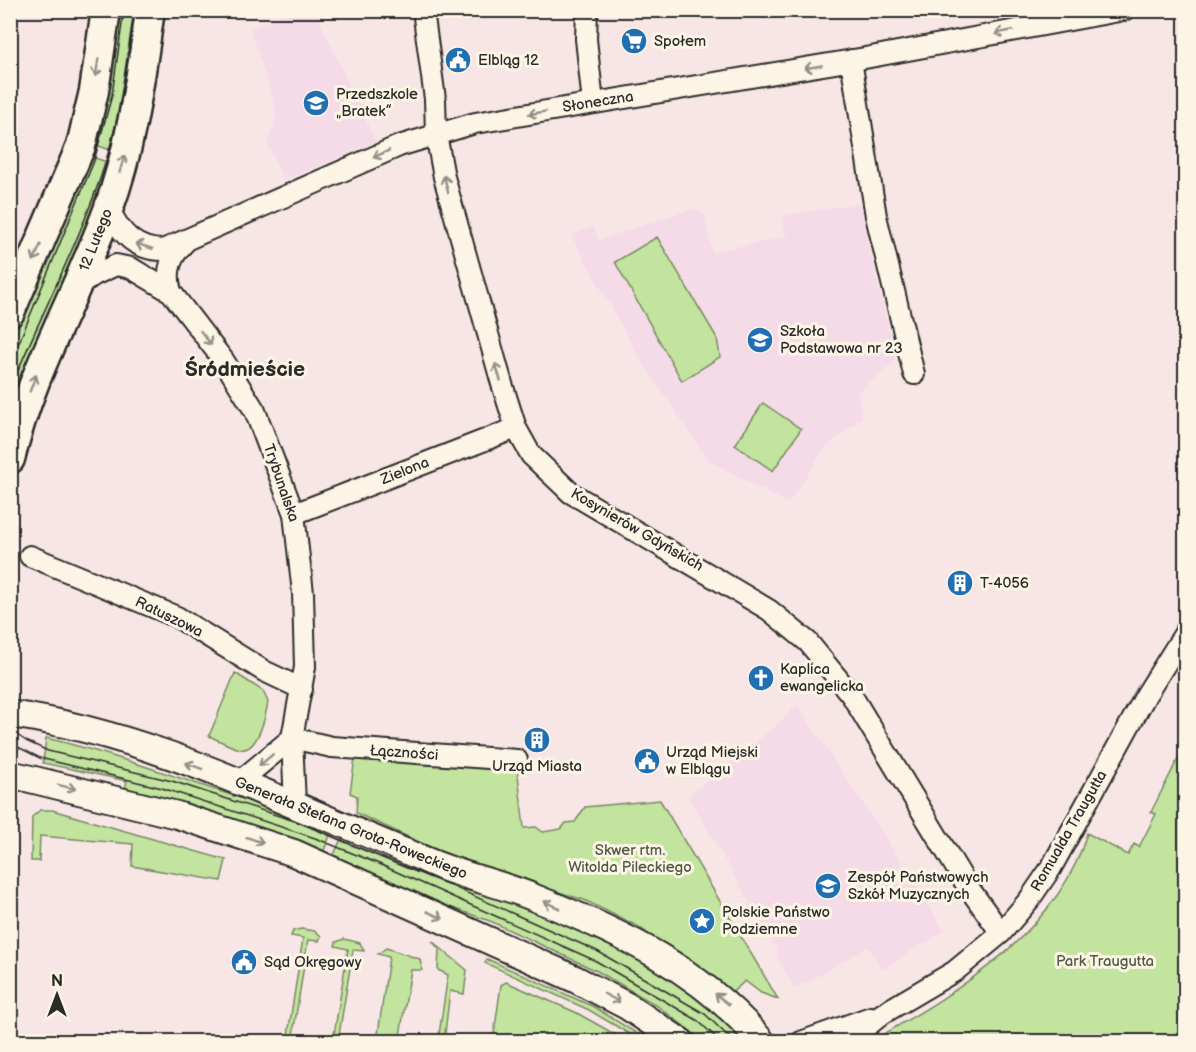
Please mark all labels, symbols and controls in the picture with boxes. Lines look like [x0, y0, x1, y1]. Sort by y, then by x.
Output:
supermarket icon: Społem [619, 26, 649, 56]
one-way arrow [995, 27, 1015, 38]
place label: Społem [654, 32, 706, 51]
public building icon: Elbląg 12 [443, 45, 473, 75]
place label: Elbląg 12 [478, 51, 539, 70]
one-way arrow [92, 58, 103, 78]
one-way arrow [803, 62, 823, 73]
place label: Przedszkole „Bratek” [336, 85, 418, 121]
street label: Słoneczna [561, 87, 635, 117]
school or university icon: Przedszkole „Bratek” [301, 88, 331, 118]
one-way arrow [528, 107, 548, 118]
one-way arrow [372, 149, 390, 160]
one-way arrow [117, 155, 129, 174]
one-way arrow [439, 175, 451, 194]
street label: 12 Lutego [75, 206, 117, 274]
one-way arrow [135, 239, 153, 250]
one-way arrow [31, 243, 42, 261]
place label: Szkoła Podstawowa nr 23 [780, 322, 903, 358]
school or university icon: Szkoła Podstawowa nr 23 [745, 325, 775, 355]
one-way arrow [200, 330, 213, 346]
district label: Śródmieście [185, 355, 305, 382]
one-way arrow [492, 363, 503, 382]
one-way arrow [29, 375, 40, 393]
street label: Trybunalska [259, 442, 303, 524]
street label: Zielona [377, 453, 432, 490]
street label: Kosynierów Gdyńskich [567, 484, 707, 576]
building icon: T-4056 [945, 568, 975, 598]
place label: T-4056 [980, 574, 1029, 593]
street label: Ratuszowa [132, 592, 206, 642]
place label: Kaplica ewangelicka [780, 660, 864, 696]
church icon: Kaplica ewangelicka [746, 663, 776, 693]
building icon: Urząd Miasta [522, 725, 552, 755]
street label: Łączności [369, 741, 439, 765]
place label: Urząd Miejski w Elblągu [666, 743, 758, 779]
public building icon: Urząd Miejski w Elblągu [632, 746, 662, 776]
one-way arrow [258, 754, 274, 767]
place label: Urząd Miasta [492, 757, 582, 776]
one-way arrow [185, 760, 204, 771]
street label: Romualda Traugutta [1027, 767, 1111, 895]
street label: Generała Stefana Grota-Roweckiego [232, 772, 470, 884]
one-way arrow [58, 782, 77, 794]
one-way arrow [245, 835, 264, 846]
park label: Skwer rtm. Witolda Pileckiego [568, 841, 692, 877]
place label: Zespół Państwowych Szkół Muzycznych [847, 868, 988, 904]
school or university icon: Zespół Państwowych Szkół Muzycznych [813, 871, 843, 901]
one-way arrow [543, 899, 561, 910]
place label: Polskie Państwo Podziemne [722, 903, 830, 939]
place icon: Polskie Państwo Podziemne [687, 906, 717, 936]
one-way arrow [425, 910, 443, 922]
public building icon: Sąd Okręgowy [229, 947, 259, 977]
park label: Park Traugutta [1056, 952, 1154, 971]
place label: Sąd Okręgowy [264, 953, 362, 972]
north arrow [27, 965, 87, 1025]
text: N [51, 972, 63, 991]
one-way arrow [602, 992, 620, 1004]
one-way arrow [715, 992, 730, 1006]

